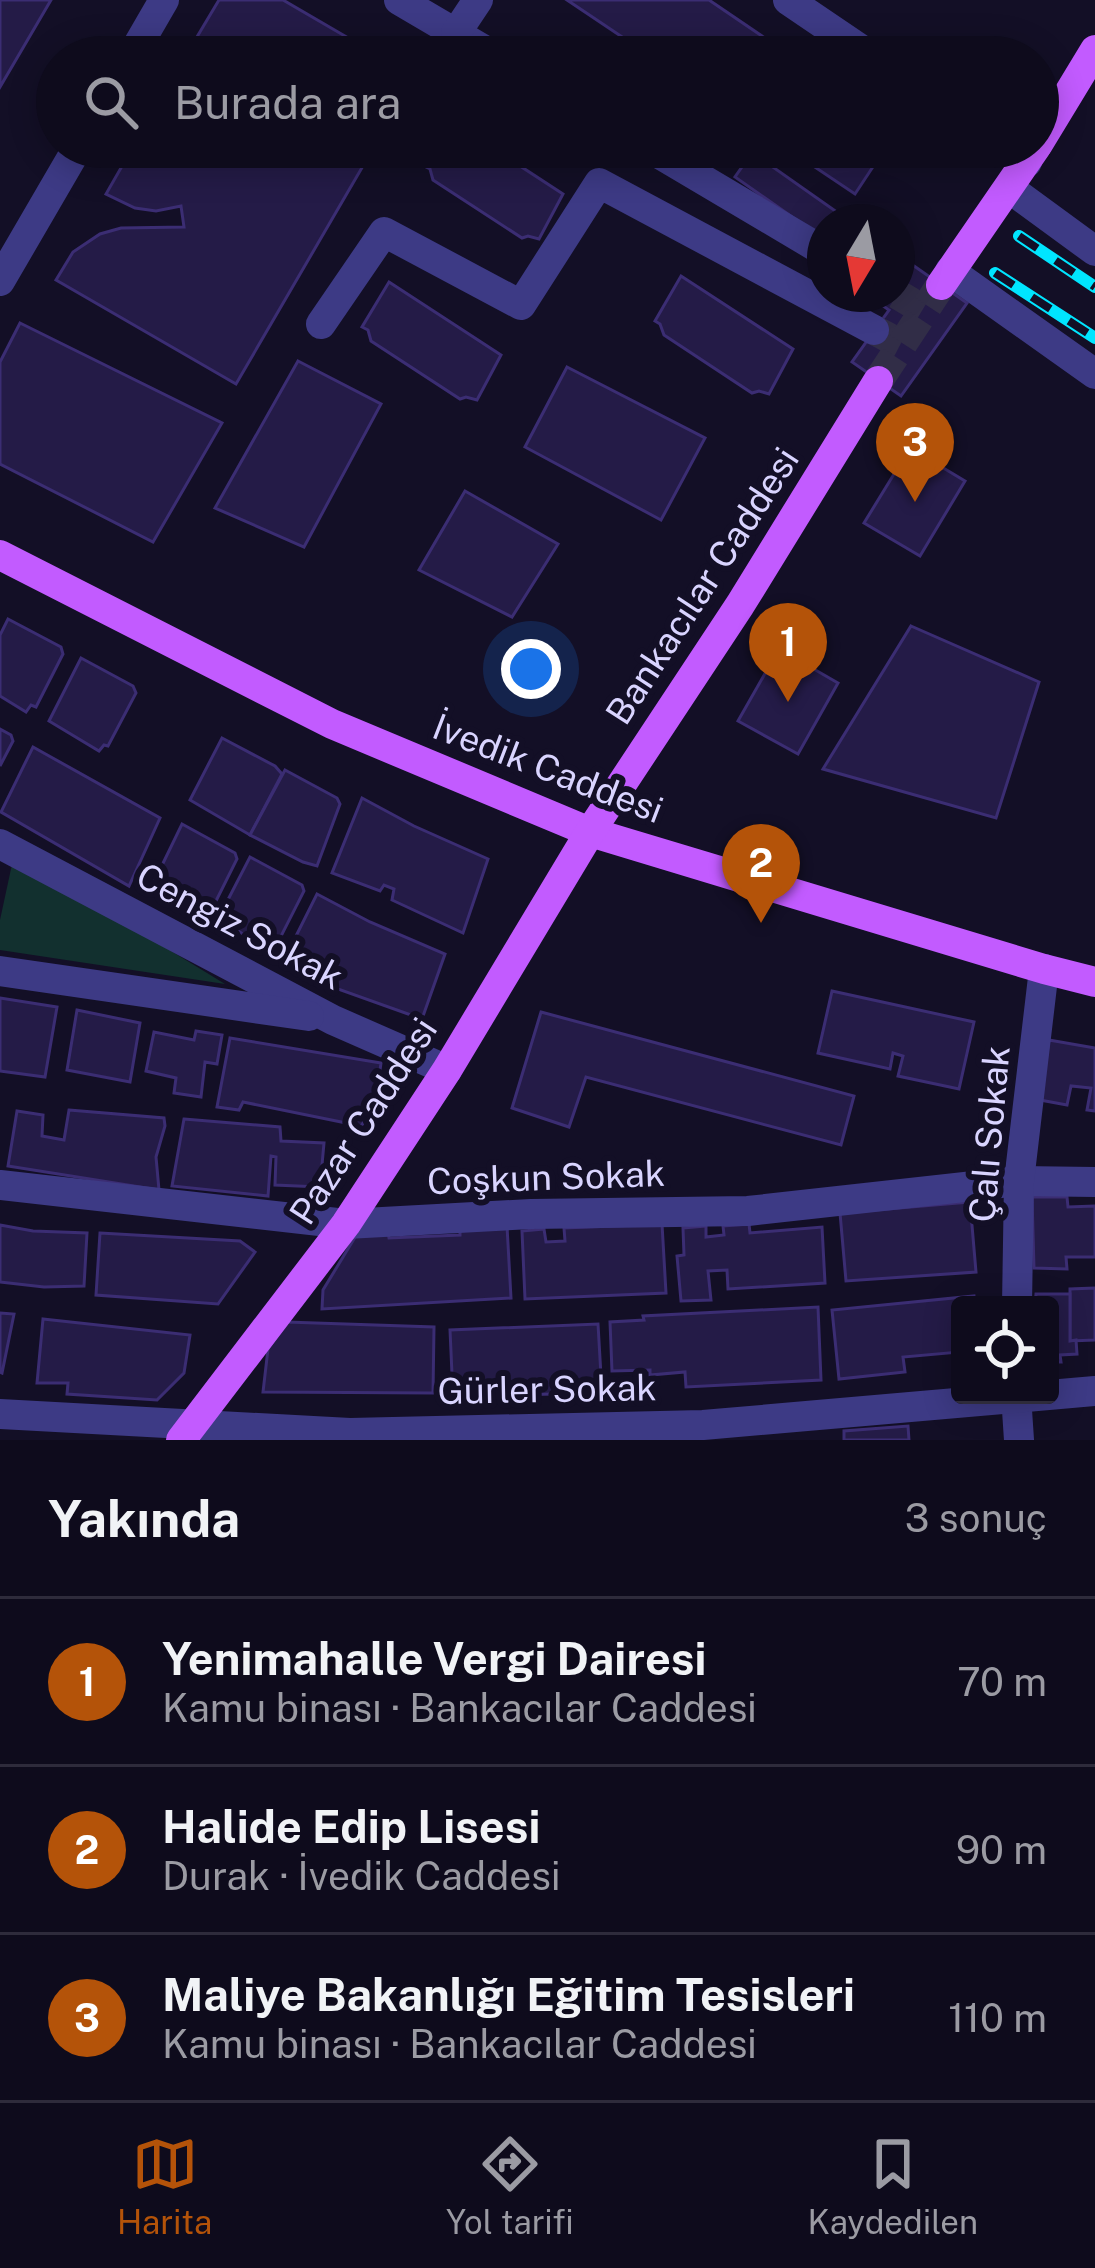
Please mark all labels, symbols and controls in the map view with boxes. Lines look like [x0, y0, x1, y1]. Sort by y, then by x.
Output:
search box [36, 36, 1059, 168]
icon: search [78, 69, 144, 135]
text: Burada ara [174, 76, 401, 129]
north arrow [807, 204, 915, 312]
pin: 3 [876, 403, 954, 502]
street label: Bankacılar Caddesi [597, 440, 807, 732]
pin: 1 [749, 603, 827, 702]
your location [501, 639, 561, 699]
street label: İvedik Caddesi [427, 705, 669, 831]
pin: 2 [722, 824, 800, 923]
street label: Cengiz Sokak [130, 854, 350, 998]
street label: Pazar Caddesi [281, 1010, 445, 1232]
street label: Çalı Sokak [960, 1044, 1018, 1224]
street label: Coşkun Sokak [426, 1152, 666, 1202]
map controls [951, 1296, 1059, 1404]
button: locate [951, 1296, 1059, 1404]
street label: Gürler Sokak [437, 1366, 657, 1412]
text: Yakında [48, 1489, 240, 1548]
text: 3 sonuç [905, 1495, 1047, 1541]
text: Yenimahalle Vergi Dairesi [162, 1632, 706, 1685]
text: 1 [79, 1659, 95, 1705]
text: 70 m [957, 1659, 1047, 1705]
text: Kamu binası · Bankacılar Caddesi [162, 1685, 757, 1731]
text: Halide Edip Lisesi [162, 1800, 540, 1853]
text: 2 [75, 1827, 99, 1873]
text: 90 m [956, 1827, 1047, 1873]
text: Durak · İvedik Caddesi [162, 1853, 560, 1899]
text: Maliye Bakanlığı Eğitim Tesisleri [162, 1968, 855, 2021]
text: 3 [74, 1995, 100, 2041]
text: 110 m [948, 1995, 1047, 2041]
text: Kamu binası · Bankacılar Caddesi [162, 2021, 757, 2067]
tab: Harita [117, 2131, 212, 2241]
tab: Yol tarifi [446, 2131, 574, 2241]
tab: Kaydedilen [807, 2131, 978, 2241]

